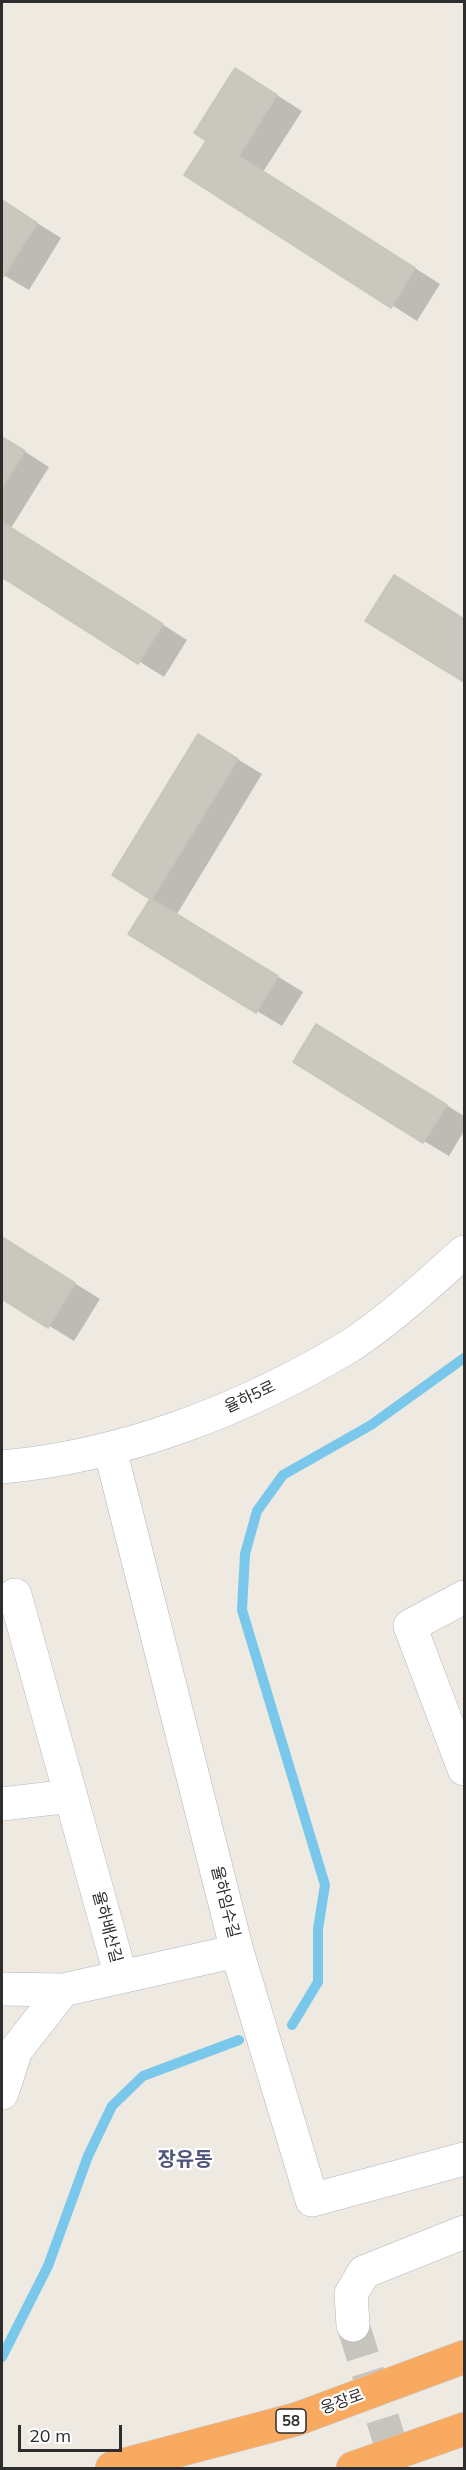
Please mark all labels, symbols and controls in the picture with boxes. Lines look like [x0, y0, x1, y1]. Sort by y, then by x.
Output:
street label: 율하5로 [222, 1377, 278, 1417]
street label: 율하임수길 [207, 1864, 243, 1940]
street label: 율하배산길 [88, 1889, 126, 1965]
district label: 장유동 [157, 2148, 213, 2172]
street label: 웅장로 [318, 2385, 366, 2419]
road number: 58 [276, 2409, 306, 2433]
scale bar [21, 2413, 124, 2451]
text: 20 m [29, 2424, 71, 2447]

